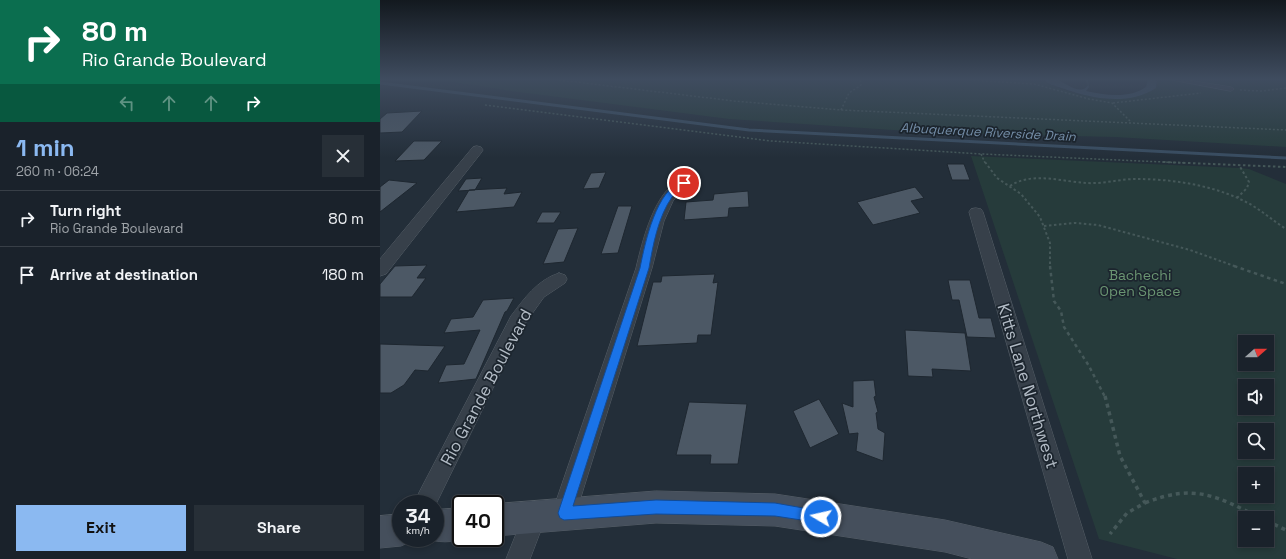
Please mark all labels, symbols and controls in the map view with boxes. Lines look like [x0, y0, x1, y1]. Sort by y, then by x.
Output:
text: 80 m [82, 13, 148, 49]
icon: right [16, 16, 68, 68]
text: Rio Grande Boulevard [82, 48, 267, 71]
icon: left [116, 92, 138, 114]
icon: ahead [158, 92, 180, 114]
icon: ahead [200, 92, 222, 114]
icon: right [242, 92, 264, 114]
water label: Albuquerque Riverside Drain [900, 119, 1077, 145]
text: 1 min [16, 132, 75, 163]
button: close [322, 135, 364, 177]
text: 260 m · 06:24 [16, 163, 99, 180]
pin [667, 166, 701, 200]
icon: arrive [673, 172, 695, 194]
text: Turn right [50, 201, 121, 220]
icon: right [16, 208, 38, 230]
text: 80 m [328, 209, 364, 228]
text: Rio Grande Boulevard [50, 220, 183, 237]
icon: arrive [16, 264, 38, 286]
text: Arrive at destination [50, 265, 198, 284]
text: 180 m [322, 265, 364, 284]
park label: Bachechi Open Space [1100, 266, 1180, 300]
street label: Kitts Lane Northwest [992, 301, 1064, 471]
street label: Rio Grande Boulevard [435, 305, 537, 469]
north arrow [1238, 335, 1274, 371]
map controls [1238, 335, 1274, 547]
button: sound [1238, 379, 1274, 415]
button: search [1238, 423, 1274, 459]
button: + [1238, 467, 1274, 503]
speed limit sign: 40 [452, 495, 504, 547]
position arrow [800, 496, 842, 538]
text: 34 [406, 503, 430, 529]
button: Exit [16, 505, 186, 551]
button: Share [194, 505, 364, 551]
button: − [1238, 511, 1274, 547]
text: km/h [406, 524, 430, 537]

